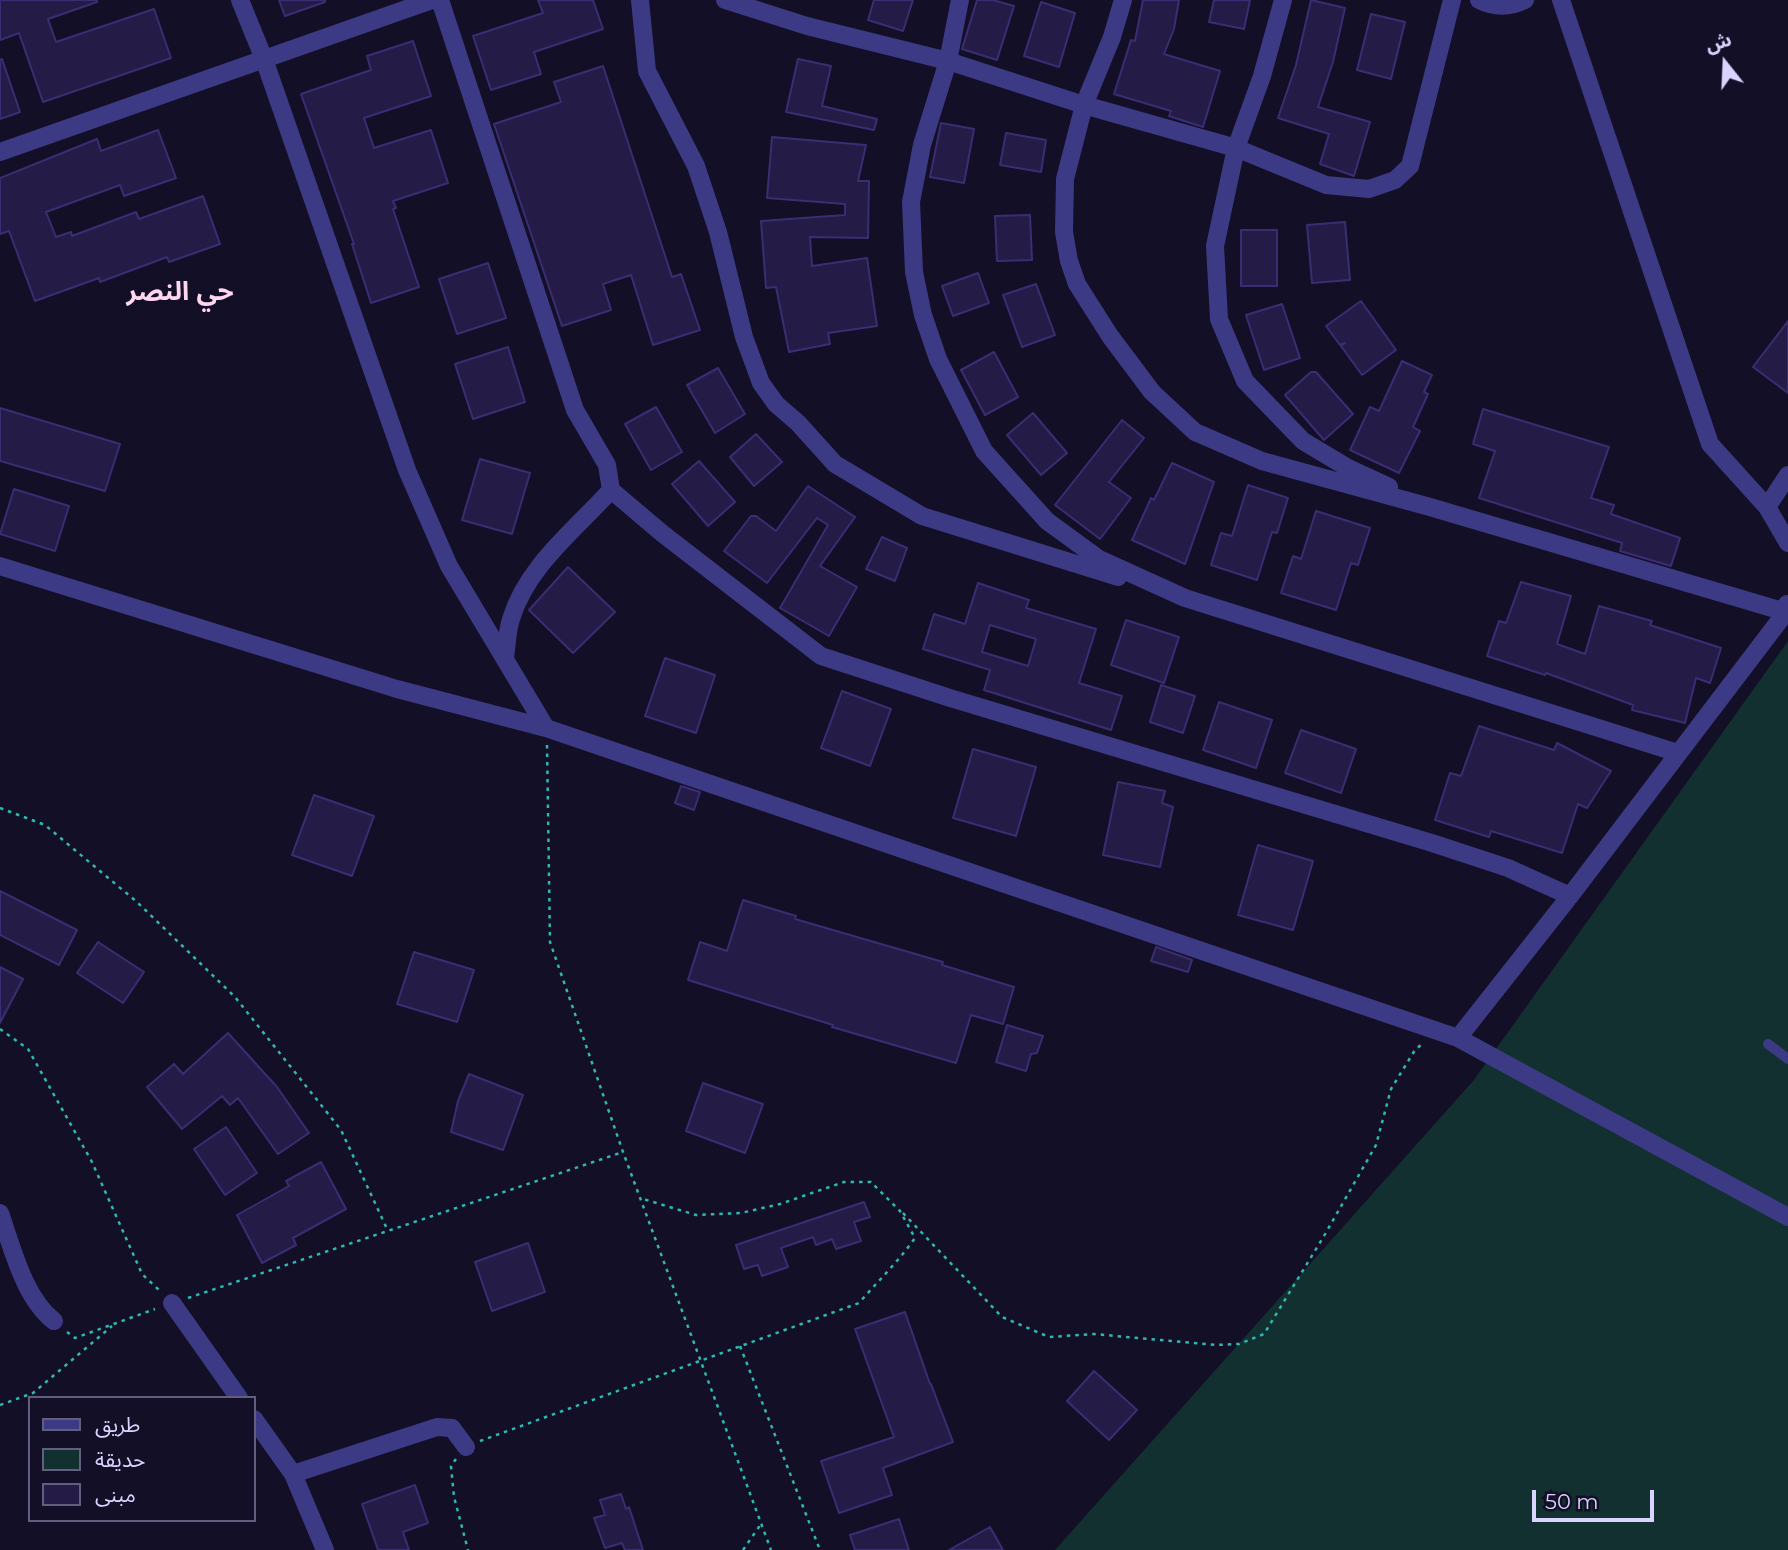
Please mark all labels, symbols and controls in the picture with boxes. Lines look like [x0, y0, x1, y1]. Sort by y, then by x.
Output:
north arrow [1690, 28, 1760, 98]
text: ش [1702, 28, 1734, 58]
district label: حي النصر [126, 276, 234, 308]
legend [28, 1396, 256, 1522]
text: طريق [95, 1412, 140, 1437]
text: حديقة [95, 1447, 145, 1472]
scale bar [1536, 1476, 1658, 1520]
text: مبنى [95, 1482, 136, 1507]
text: 50 m [1545, 1489, 1599, 1514]

